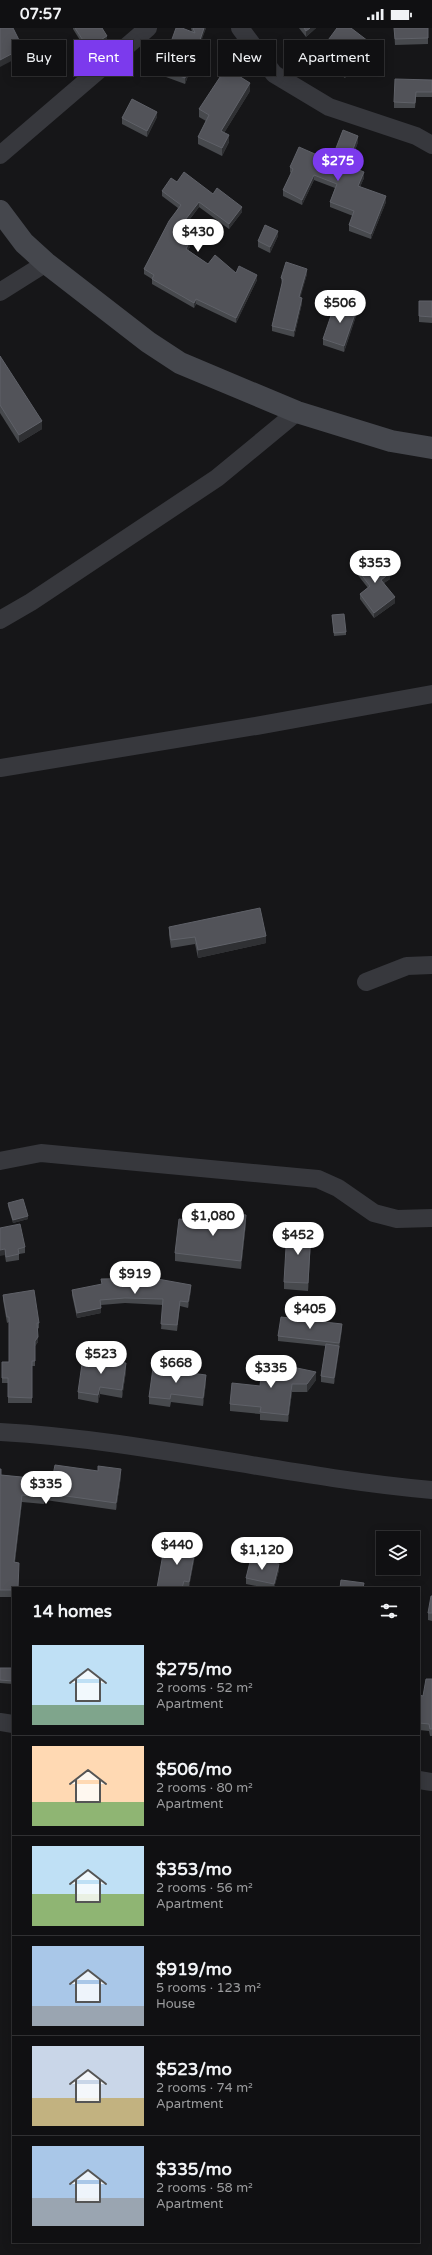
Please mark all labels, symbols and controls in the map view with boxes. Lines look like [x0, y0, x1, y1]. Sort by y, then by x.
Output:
text: 07:57 [20, 5, 62, 23]
chip: Buy [12, 40, 66, 76]
chip: Rent [74, 40, 133, 76]
chip: Filters [141, 40, 210, 76]
chip: New [218, 40, 276, 76]
chip: Apartment [284, 40, 384, 76]
pin: $275 [314, 148, 362, 182]
text: $275 [322, 153, 354, 169]
pin: $430 [174, 219, 222, 253]
text: $430 [182, 224, 214, 240]
pin: $506 [316, 290, 364, 324]
text: $506 [324, 295, 356, 311]
pin: $353 [351, 550, 399, 584]
text: $353 [359, 555, 391, 571]
pin: $1,080 [180, 1203, 246, 1237]
text: $1,080 [191, 1208, 235, 1224]
pin: $452 [274, 1222, 322, 1256]
text: $452 [282, 1227, 314, 1243]
pin: $919 [111, 1261, 159, 1295]
text: $919 [119, 1266, 151, 1282]
pin: $405 [286, 1296, 334, 1330]
text: $405 [294, 1301, 326, 1317]
pin: $523 [77, 1341, 125, 1375]
text: $523 [85, 1346, 117, 1362]
pin: $668 [152, 1350, 200, 1384]
text: $668 [160, 1355, 192, 1371]
pin: $335 [247, 1355, 295, 1389]
text: $335 [255, 1360, 287, 1376]
pin: $335 [22, 1471, 70, 1505]
text: $335 [30, 1476, 62, 1492]
map controls [376, 1531, 420, 1575]
button: layers [376, 1531, 420, 1575]
pin: $440 [153, 1532, 201, 1566]
text: $440 [161, 1537, 193, 1553]
pin: $1,120 [229, 1537, 295, 1571]
text: $1,120 [240, 1542, 284, 1558]
icon: filters [378, 1600, 400, 1622]
text: 14 homes [32, 1601, 112, 1622]
text: $275/mo [156, 1659, 232, 1680]
icon: home [64, 1661, 112, 1709]
text: 2 rooms · 52 m² [156, 1680, 253, 1696]
text: Apartment [156, 1696, 223, 1712]
text: $506/mo [156, 1759, 232, 1780]
icon: home [64, 1762, 112, 1810]
text: 2 rooms · 80 m² [156, 1780, 253, 1796]
text: Apartment [156, 1796, 223, 1812]
text: $353/mo [156, 1859, 232, 1880]
icon: home [64, 1862, 112, 1910]
text: 2 rooms · 56 m² [156, 1880, 253, 1896]
text: Apartment [156, 1896, 223, 1912]
text: $919/mo [156, 1959, 232, 1980]
icon: home [64, 1962, 112, 2010]
text: 5 rooms · 123 m² [156, 1980, 261, 1996]
text: House [156, 1996, 195, 2012]
text: $523/mo [156, 2059, 232, 2080]
icon: home [64, 2062, 112, 2110]
text: 2 rooms · 74 m² [156, 2080, 253, 2096]
text: Apartment [156, 2096, 223, 2112]
text: $335/mo [156, 2159, 232, 2180]
icon: home [64, 2162, 112, 2210]
text: 2 rooms · 58 m² [156, 2180, 253, 2196]
text: Apartment [156, 2196, 223, 2212]

